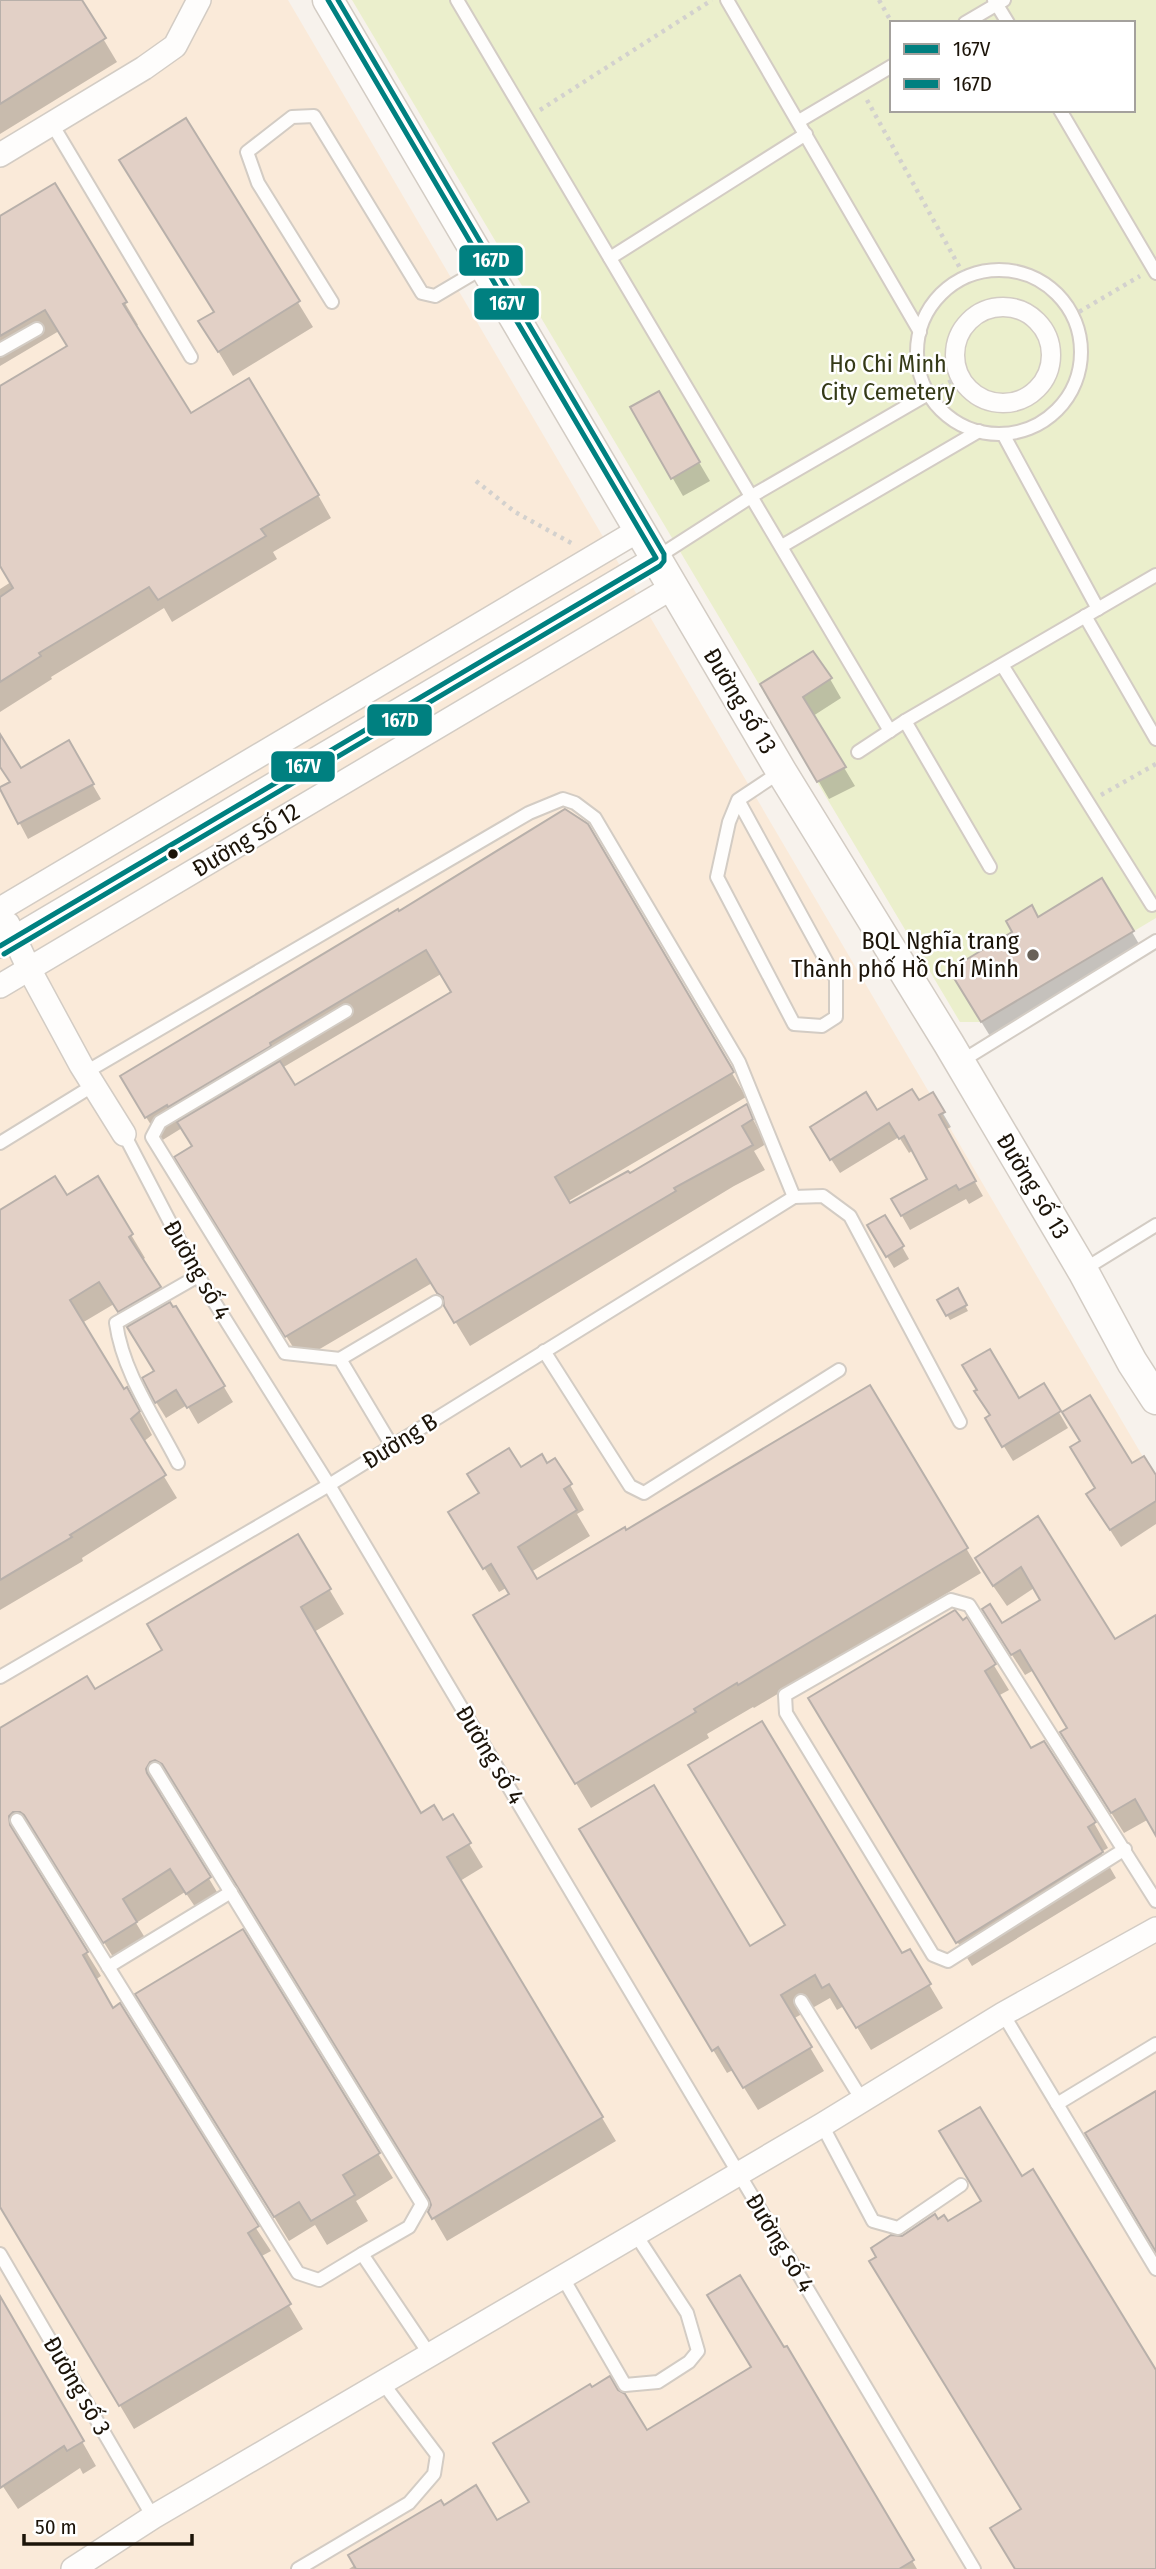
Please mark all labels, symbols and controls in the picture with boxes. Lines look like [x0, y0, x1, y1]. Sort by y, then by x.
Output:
legend [890, 21, 1135, 112]
text: 167V [953, 36, 991, 62]
text: 167D [953, 71, 992, 97]
line badge: 167D [458, 244, 524, 277]
text: 167D [472, 249, 510, 272]
line badge: 167V [473, 287, 540, 321]
text: 167V [489, 292, 526, 315]
park label: Ho Chi Minh City Cemetery [821, 350, 956, 406]
street label: Đường số 13 [698, 643, 782, 759]
line badge: 167D [366, 703, 433, 737]
text: 167D [381, 709, 419, 732]
line badge: 167V [270, 750, 336, 783]
text: 167V [285, 755, 322, 778]
street label: Đường Số 12 [187, 797, 305, 883]
unlabelled marker [166, 847, 180, 861]
place label: BQL Nghĩa trang Thành phố Hồ Chí Minh [791, 927, 1020, 983]
marker: BQL Nghĩa trang Thành phố Hồ Chí Minh [1025, 947, 1041, 963]
street label: Đường số 13 [991, 1128, 1075, 1244]
street label: Đường số 4 [157, 1215, 237, 1325]
street label: Đường B [358, 1407, 442, 1475]
street label: Đường số 4 [450, 1701, 530, 1809]
street label: Đường số 4 [740, 2189, 820, 2297]
street label: Đường số 3 [38, 2332, 116, 2440]
scale bar [24, 2502, 192, 2546]
text: 50 m [35, 2514, 77, 2540]

